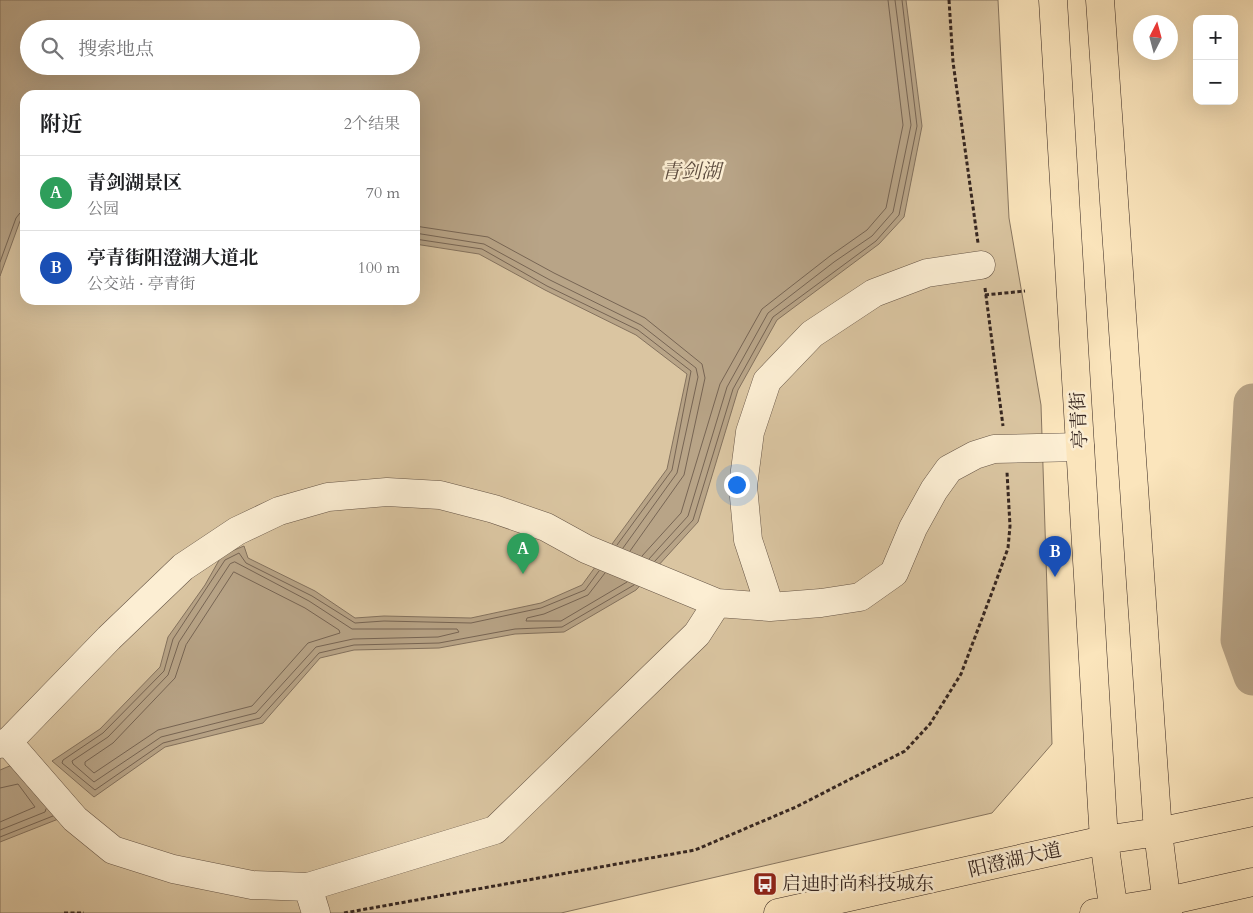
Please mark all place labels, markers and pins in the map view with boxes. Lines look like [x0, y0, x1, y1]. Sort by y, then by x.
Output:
pin: A [507, 533, 539, 574]
pin: B [1039, 536, 1071, 577]
bus stop icon: 启迪时尚科技城东 [752, 871, 778, 897]
place label: 启迪时尚科技城东 [782, 871, 934, 897]

